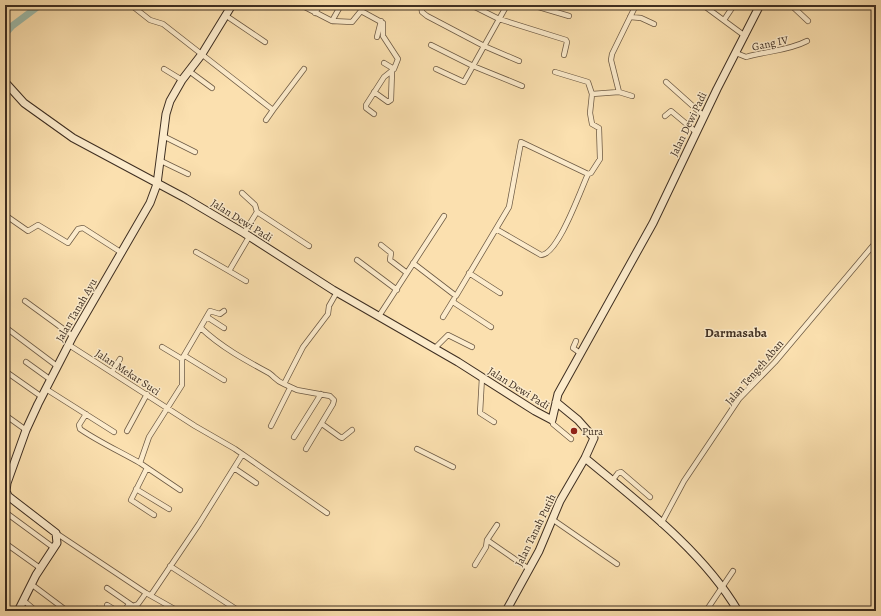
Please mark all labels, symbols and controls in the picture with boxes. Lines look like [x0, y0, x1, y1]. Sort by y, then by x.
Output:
street label: Gang IV [751, 32, 790, 55]
street label: Jalan Dewi Padi [666, 89, 711, 159]
street label: Jalan Dewi Padi [208, 195, 275, 245]
street label: Jalan Tanah Ayu [52, 276, 101, 345]
district label: Darmasaba [705, 324, 768, 341]
street label: Jalan Tengeh Aban [722, 336, 787, 408]
street label: Jalan Mekar Suci [92, 346, 163, 399]
street label: Jalan Dewi Padi [485, 363, 552, 413]
place label: Pura [582, 424, 604, 439]
marker: Pura [569, 426, 579, 436]
street label: Jalan Tanah Putih [511, 491, 560, 569]

